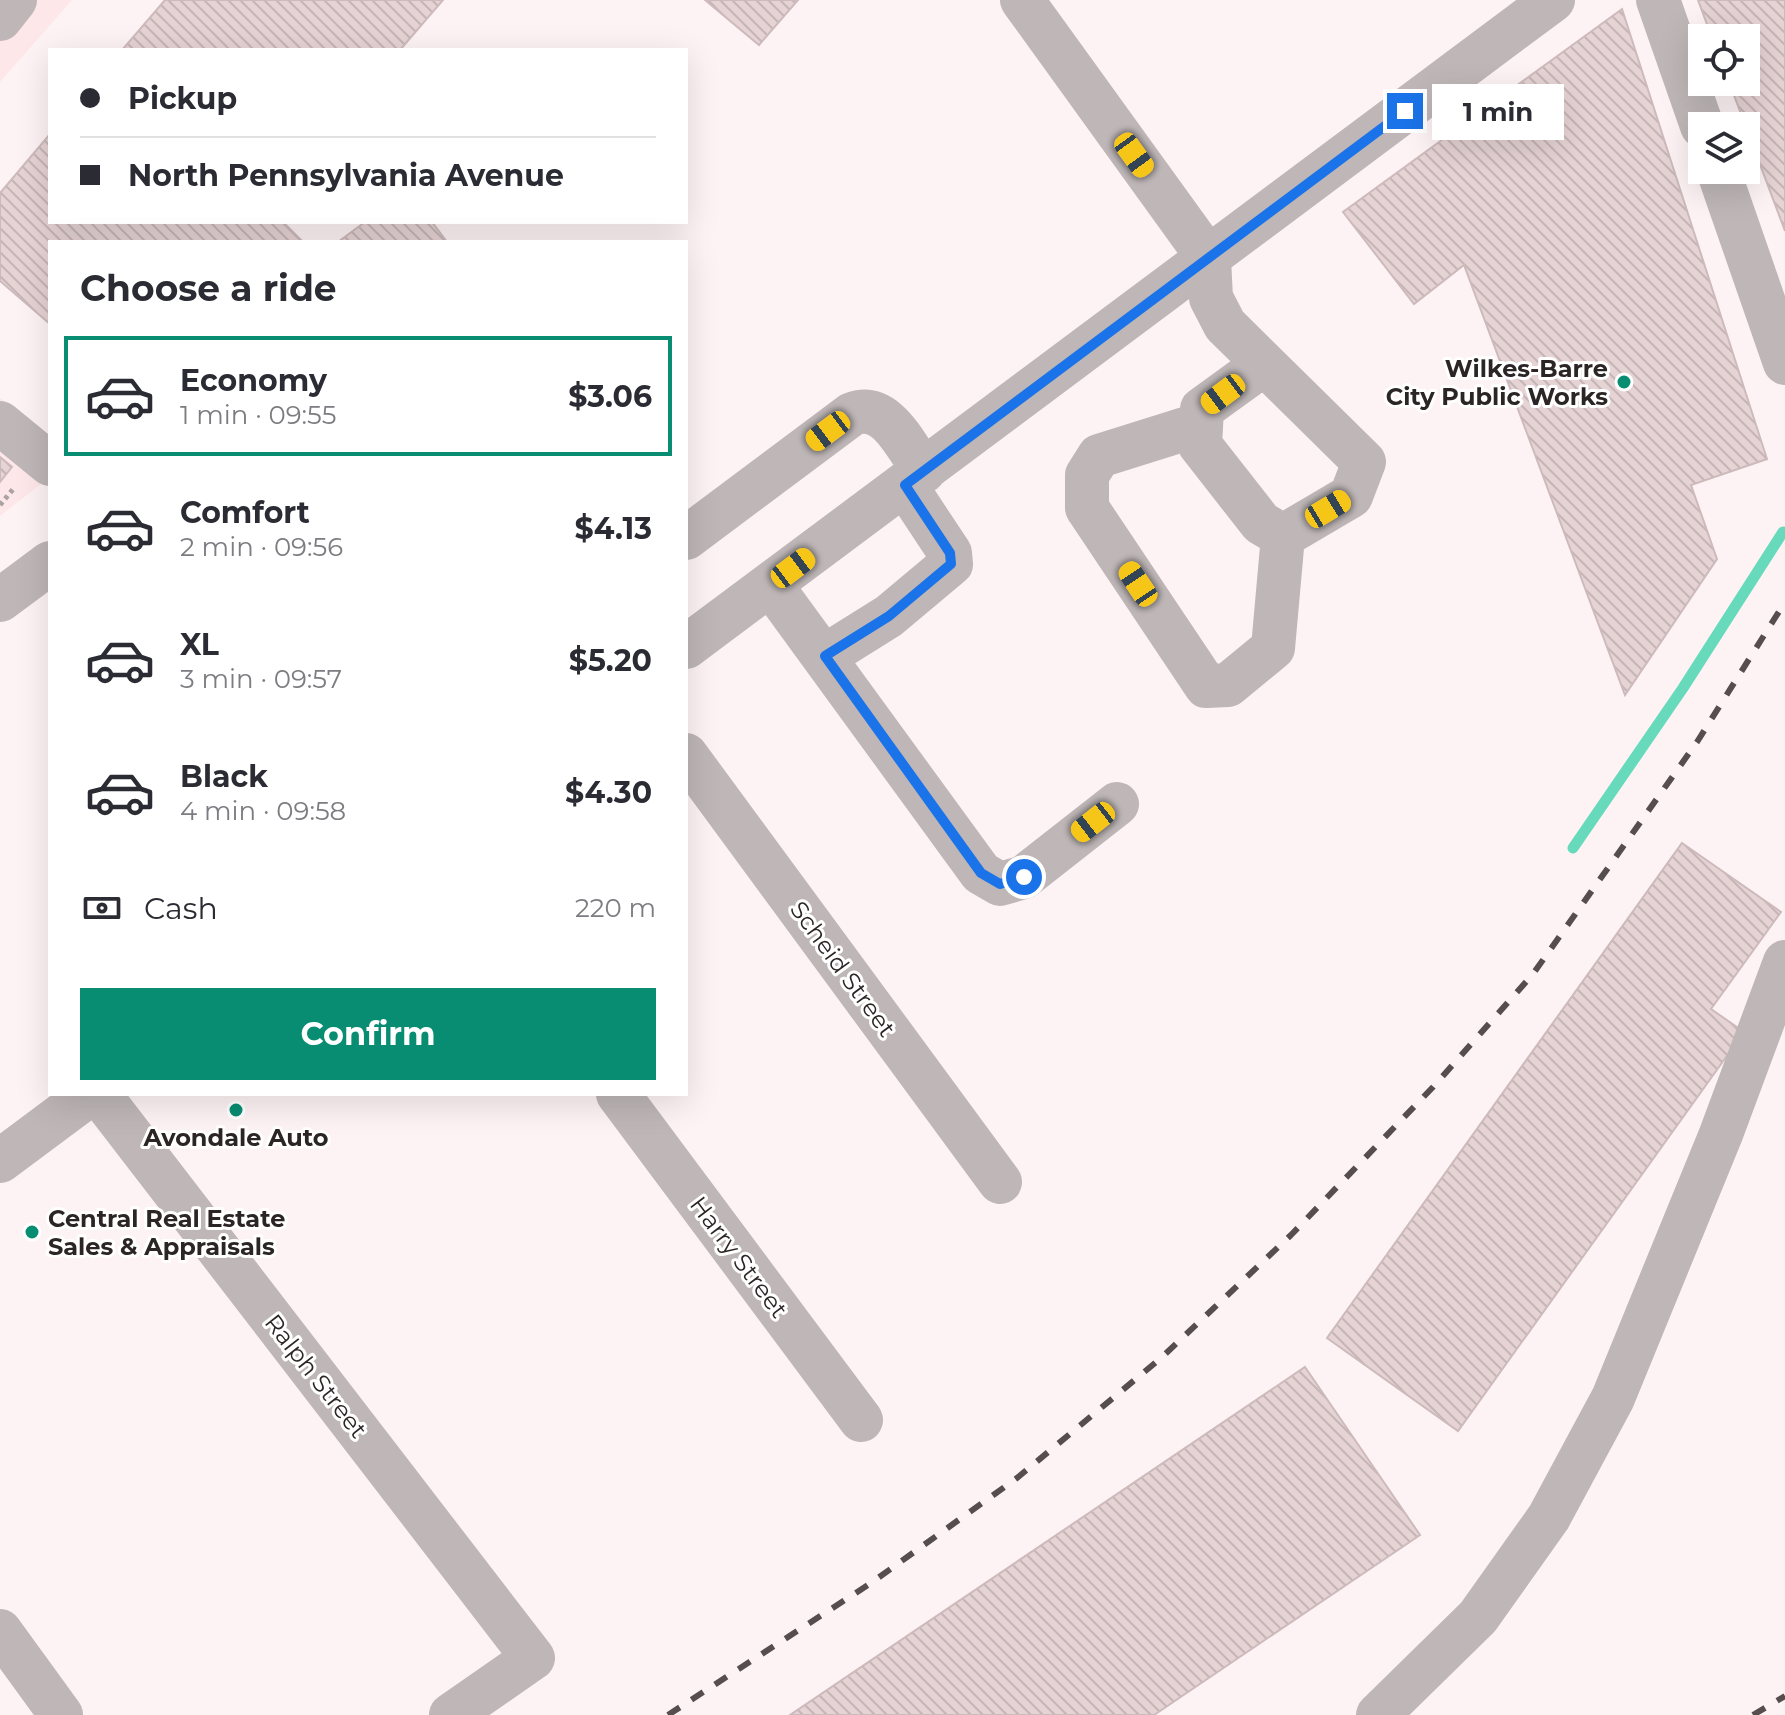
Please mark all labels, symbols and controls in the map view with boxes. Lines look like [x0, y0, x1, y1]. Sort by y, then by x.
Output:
map controls [1688, 24, 1760, 184]
button: locate [1688, 24, 1760, 96]
text: Pickup [128, 80, 237, 117]
callout: 1 min [1433, 83, 1565, 139]
route end [1387, 93, 1423, 129]
text: 1 min [1463, 96, 1533, 128]
button: layers [1688, 112, 1760, 184]
car [1110, 129, 1158, 181]
text: North Pennsylvania Avenue [128, 157, 564, 194]
text: Choose a ride [80, 266, 337, 310]
place label: Wilkes-Barre City Public Works [1386, 354, 1608, 411]
icon: car [84, 360, 156, 432]
text: Economy [180, 362, 327, 399]
car [1197, 370, 1249, 418]
marker: Wilkes-Barre City Public Works [1615, 373, 1633, 391]
text: $3.06 [568, 378, 652, 415]
text: 1 min · 09:55 [180, 399, 336, 431]
car [802, 407, 854, 455]
car [1301, 486, 1355, 532]
icon: car [84, 492, 156, 564]
text: Comfort [180, 494, 310, 531]
text: $4.13 [574, 510, 652, 547]
text: 2 min · 09:56 [180, 531, 343, 563]
car [767, 544, 819, 592]
car [1115, 557, 1161, 611]
icon: car [84, 624, 156, 696]
text: XL [180, 626, 219, 663]
text: $5.20 [569, 642, 652, 679]
text: 3 min · 09:57 [180, 663, 342, 695]
icon: car [84, 756, 156, 828]
text: Black [180, 758, 268, 795]
text: $4.30 [565, 774, 652, 811]
text: 4 min · 09:58 [180, 795, 346, 827]
car [1067, 798, 1119, 846]
route start [1006, 859, 1042, 895]
icon: cash [80, 886, 124, 930]
text: Cash [144, 890, 218, 927]
text: 220 m [575, 892, 656, 924]
street label: Scheid Street [784, 896, 902, 1043]
button: Confirm [80, 988, 656, 1080]
marker: Avondale Auto [227, 1101, 245, 1119]
place label: Avondale Auto [142, 1123, 329, 1152]
street label: Harry Street [684, 1191, 794, 1324]
place label: Central Real Estate Sales & Appraisals [48, 1204, 285, 1261]
marker: Central Real Estate Sales & Appraisals [23, 1223, 41, 1241]
street label: Ralph Street [259, 1308, 374, 1444]

